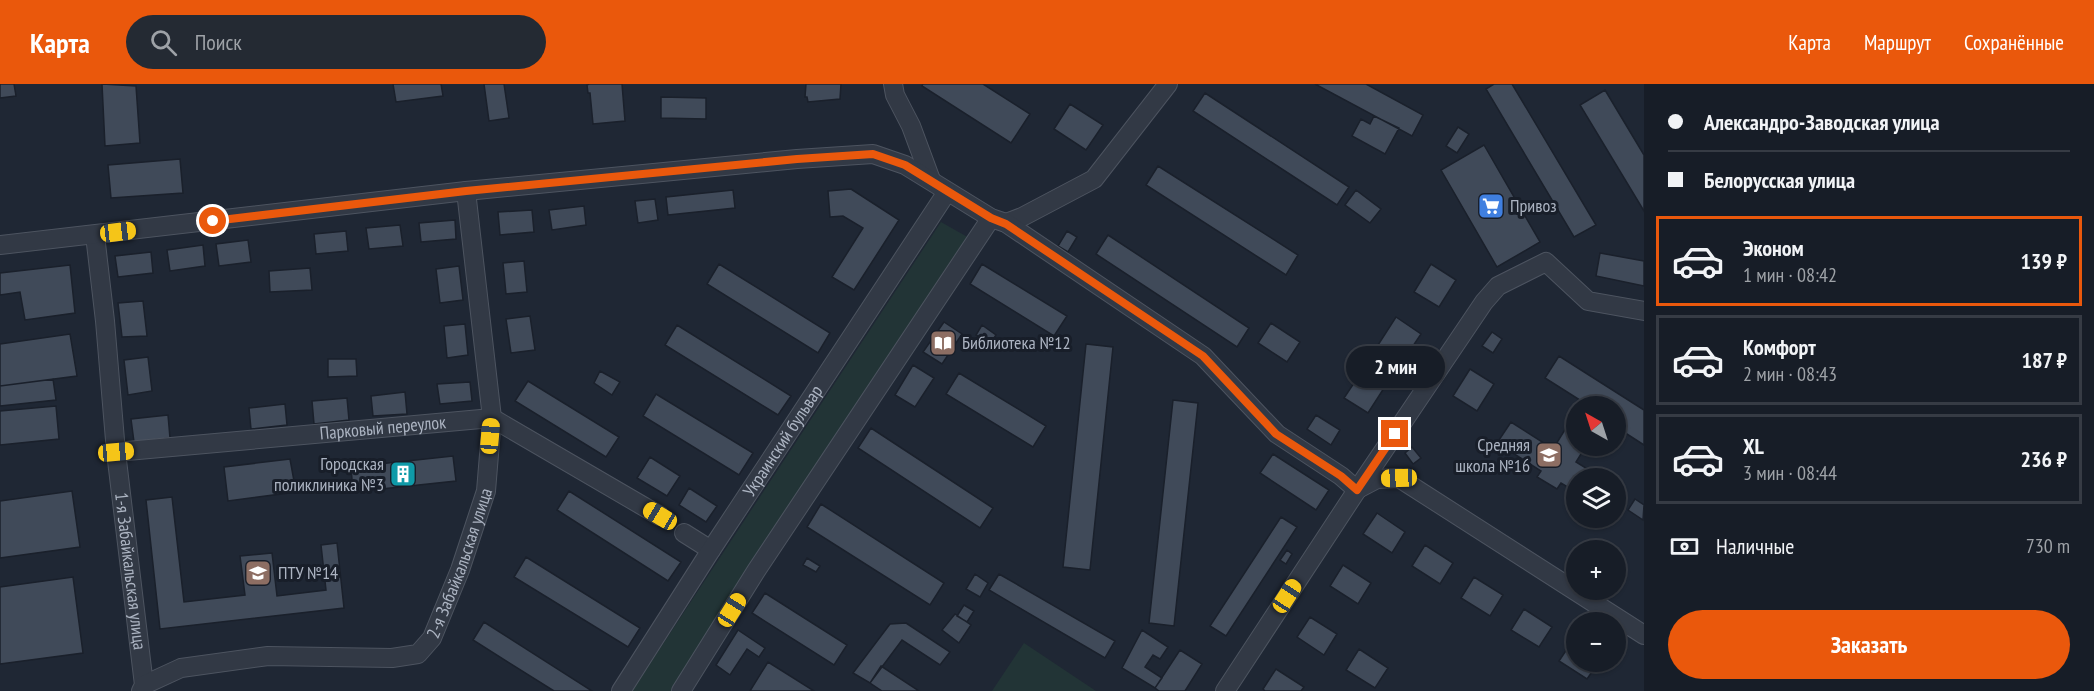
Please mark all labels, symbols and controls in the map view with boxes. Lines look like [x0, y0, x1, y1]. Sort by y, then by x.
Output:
search box [126, 15, 546, 69]
text: Карта [30, 24, 90, 61]
icon: search [147, 26, 180, 59]
text: Поиск [195, 28, 242, 56]
text: Карта [1788, 29, 1831, 56]
text: Маршрут [1864, 29, 1931, 56]
text: Сохранённые [1964, 29, 2064, 56]
text: Александро-Заводская улица [1704, 108, 1940, 136]
text: Белорусская улица [1704, 166, 1855, 194]
supermarket icon: Привоз [1476, 191, 1506, 221]
place label: Привоз [1510, 194, 1557, 217]
route start [199, 207, 226, 234]
car [99, 221, 137, 243]
icon: car [1671, 234, 1725, 288]
text: Эконом [1743, 234, 1804, 262]
text: 139 ₽ [2020, 247, 2067, 275]
text: 1 мин · 08:42 [1743, 262, 1837, 288]
library icon: Библиотека №12 [928, 328, 958, 358]
place label: Библиотека №12 [962, 331, 1071, 354]
icon: car [1671, 333, 1725, 387]
text: Комфорт [1743, 333, 1816, 361]
text: 187 ₽ [2021, 346, 2067, 374]
callout: 2 мин [1346, 347, 1444, 389]
text: 2 мин [1374, 354, 1417, 380]
text: 2 мин · 08:43 [1743, 361, 1837, 387]
street label: Украинский бульвар [738, 380, 828, 501]
north arrow [1566, 396, 1626, 456]
map controls [1566, 396, 1626, 672]
street label: Парковый переулок [319, 410, 447, 445]
car [479, 417, 501, 455]
route end [1381, 420, 1408, 447]
icon: car [1671, 432, 1725, 486]
text: XL [1743, 432, 1764, 460]
place label: Средняя школа №16 [1455, 433, 1530, 477]
school or university icon: Средняя школа №16 [1534, 440, 1564, 470]
car [97, 441, 135, 463]
text: 236 ₽ [2020, 445, 2067, 473]
place label: Городская поликлиника №3 [274, 452, 384, 496]
building icon: Городская поликлиника №3 [388, 459, 418, 489]
text: 3 мин · 08:44 [1743, 460, 1837, 486]
car [1381, 468, 1417, 488]
button: layers [1566, 468, 1626, 528]
street label: 2-я Забайкальская улица [421, 485, 497, 642]
street label: 1-я Забайкальская улица [110, 491, 152, 651]
car [640, 499, 680, 533]
icon: cash [1668, 530, 1701, 563]
text: Наличные [1716, 532, 1794, 560]
text: 730 m [2026, 533, 2070, 559]
button: + [1566, 540, 1626, 600]
school or university icon: ПТУ №14 [243, 558, 273, 588]
place label: ПТУ №14 [278, 561, 338, 584]
car [1270, 576, 1304, 616]
car [715, 590, 749, 630]
button: Заказать [1668, 610, 2070, 679]
button: − [1566, 612, 1626, 672]

